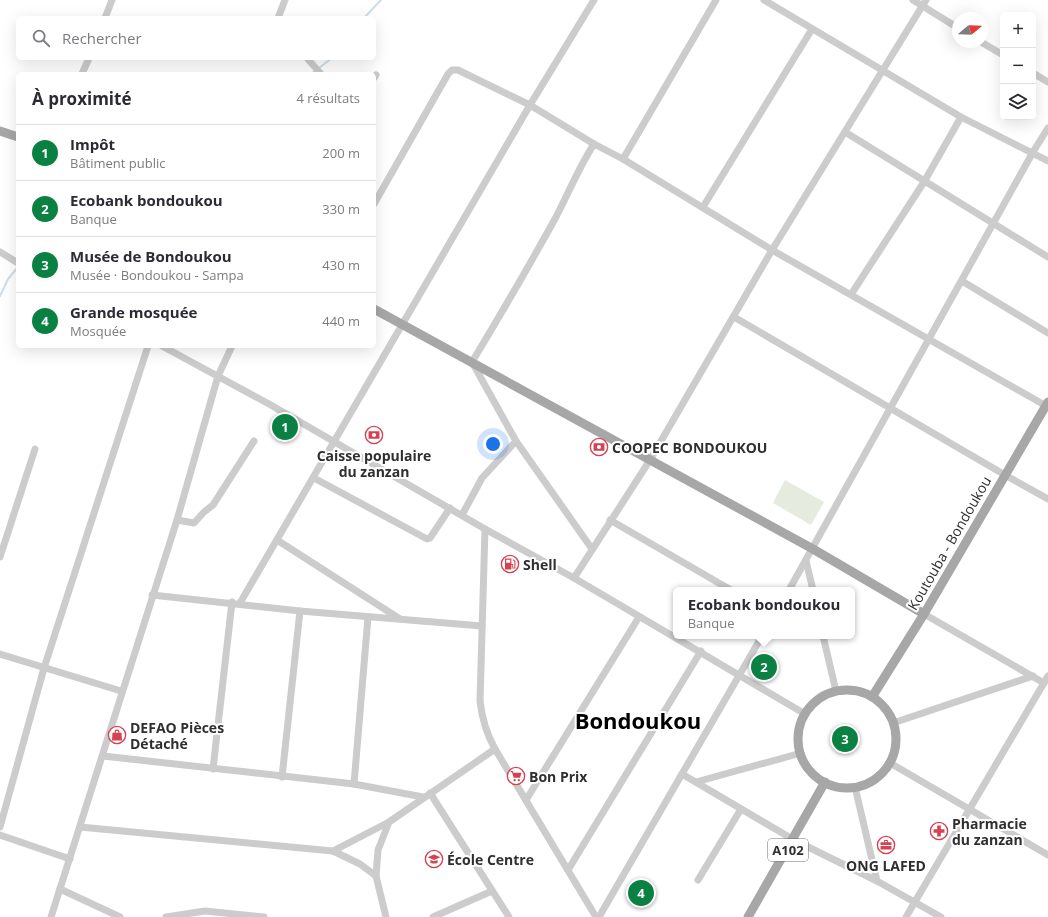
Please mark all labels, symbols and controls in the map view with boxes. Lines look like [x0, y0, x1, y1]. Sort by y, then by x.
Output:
north arrow [952, 12, 988, 48]
map controls [1000, 12, 1036, 120]
button: + [1000, 12, 1036, 48]
search box [16, 16, 376, 60]
icon: search [30, 27, 52, 49]
text: Rechercher [62, 28, 142, 48]
button: − [1000, 48, 1036, 84]
button: layers [1000, 84, 1036, 120]
text: À proximité [32, 87, 131, 110]
text: 4 résultats [296, 89, 360, 107]
text: Impôt [70, 134, 115, 154]
text: 1 [41, 144, 49, 162]
text: 200 m [322, 144, 360, 162]
text: Bâtiment public [70, 154, 166, 172]
text: Ecobank bondoukou [70, 190, 223, 210]
text: 2 [41, 200, 49, 218]
text: 330 m [322, 200, 360, 218]
text: Banque [70, 210, 117, 228]
text: Musée de Bondoukou [70, 246, 232, 266]
text: 3 [41, 256, 49, 274]
text: 430 m [322, 256, 360, 274]
text: Musée · Bondoukou - Sampa [70, 266, 244, 284]
text: Grande mosquée [70, 302, 197, 322]
text: 4 [41, 312, 49, 330]
text: 440 m [322, 312, 360, 330]
text: Mosquée [70, 322, 126, 340]
pin: 1 [272, 412, 298, 442]
bank icon: Caisse populaire du zanzan [364, 425, 384, 445]
your location [483, 434, 503, 454]
bank icon: COOPEC BONDOUKOU [589, 437, 609, 457]
place label: COOPEC BONDOUKOU [612, 438, 767, 457]
place label: Caisse populaire du zanzan [317, 446, 431, 481]
street label: Koutouba - Bondoukou [903, 473, 995, 613]
fuel station icon: Shell [500, 554, 520, 574]
place label: Shell [523, 555, 557, 574]
popup [673, 587, 855, 639]
text: Ecobank bondoukou [688, 594, 840, 614]
text: Banque [688, 614, 734, 632]
pin: 2 [751, 652, 777, 682]
district label: Bondoukou [575, 705, 701, 735]
place label: DEFAO Pièces Détaché [130, 718, 224, 753]
pin: 3 [832, 724, 858, 754]
shop icon: DEFAO Pièces Détaché [107, 725, 127, 745]
supermarket icon: Bon Prix [506, 766, 526, 786]
place label: Bon Prix [529, 767, 588, 786]
place label: Pharmacie du zanzan [952, 814, 1027, 849]
pharmacy icon: Pharmacie du zanzan [929, 821, 949, 841]
office icon: ONG LAFED [876, 835, 896, 855]
road number: A102 [768, 839, 808, 861]
school or university icon: École Centre [424, 849, 444, 869]
place label: École Centre [447, 850, 534, 869]
place label: ONG LAFED [846, 856, 926, 875]
pin: 4 [628, 878, 654, 908]

